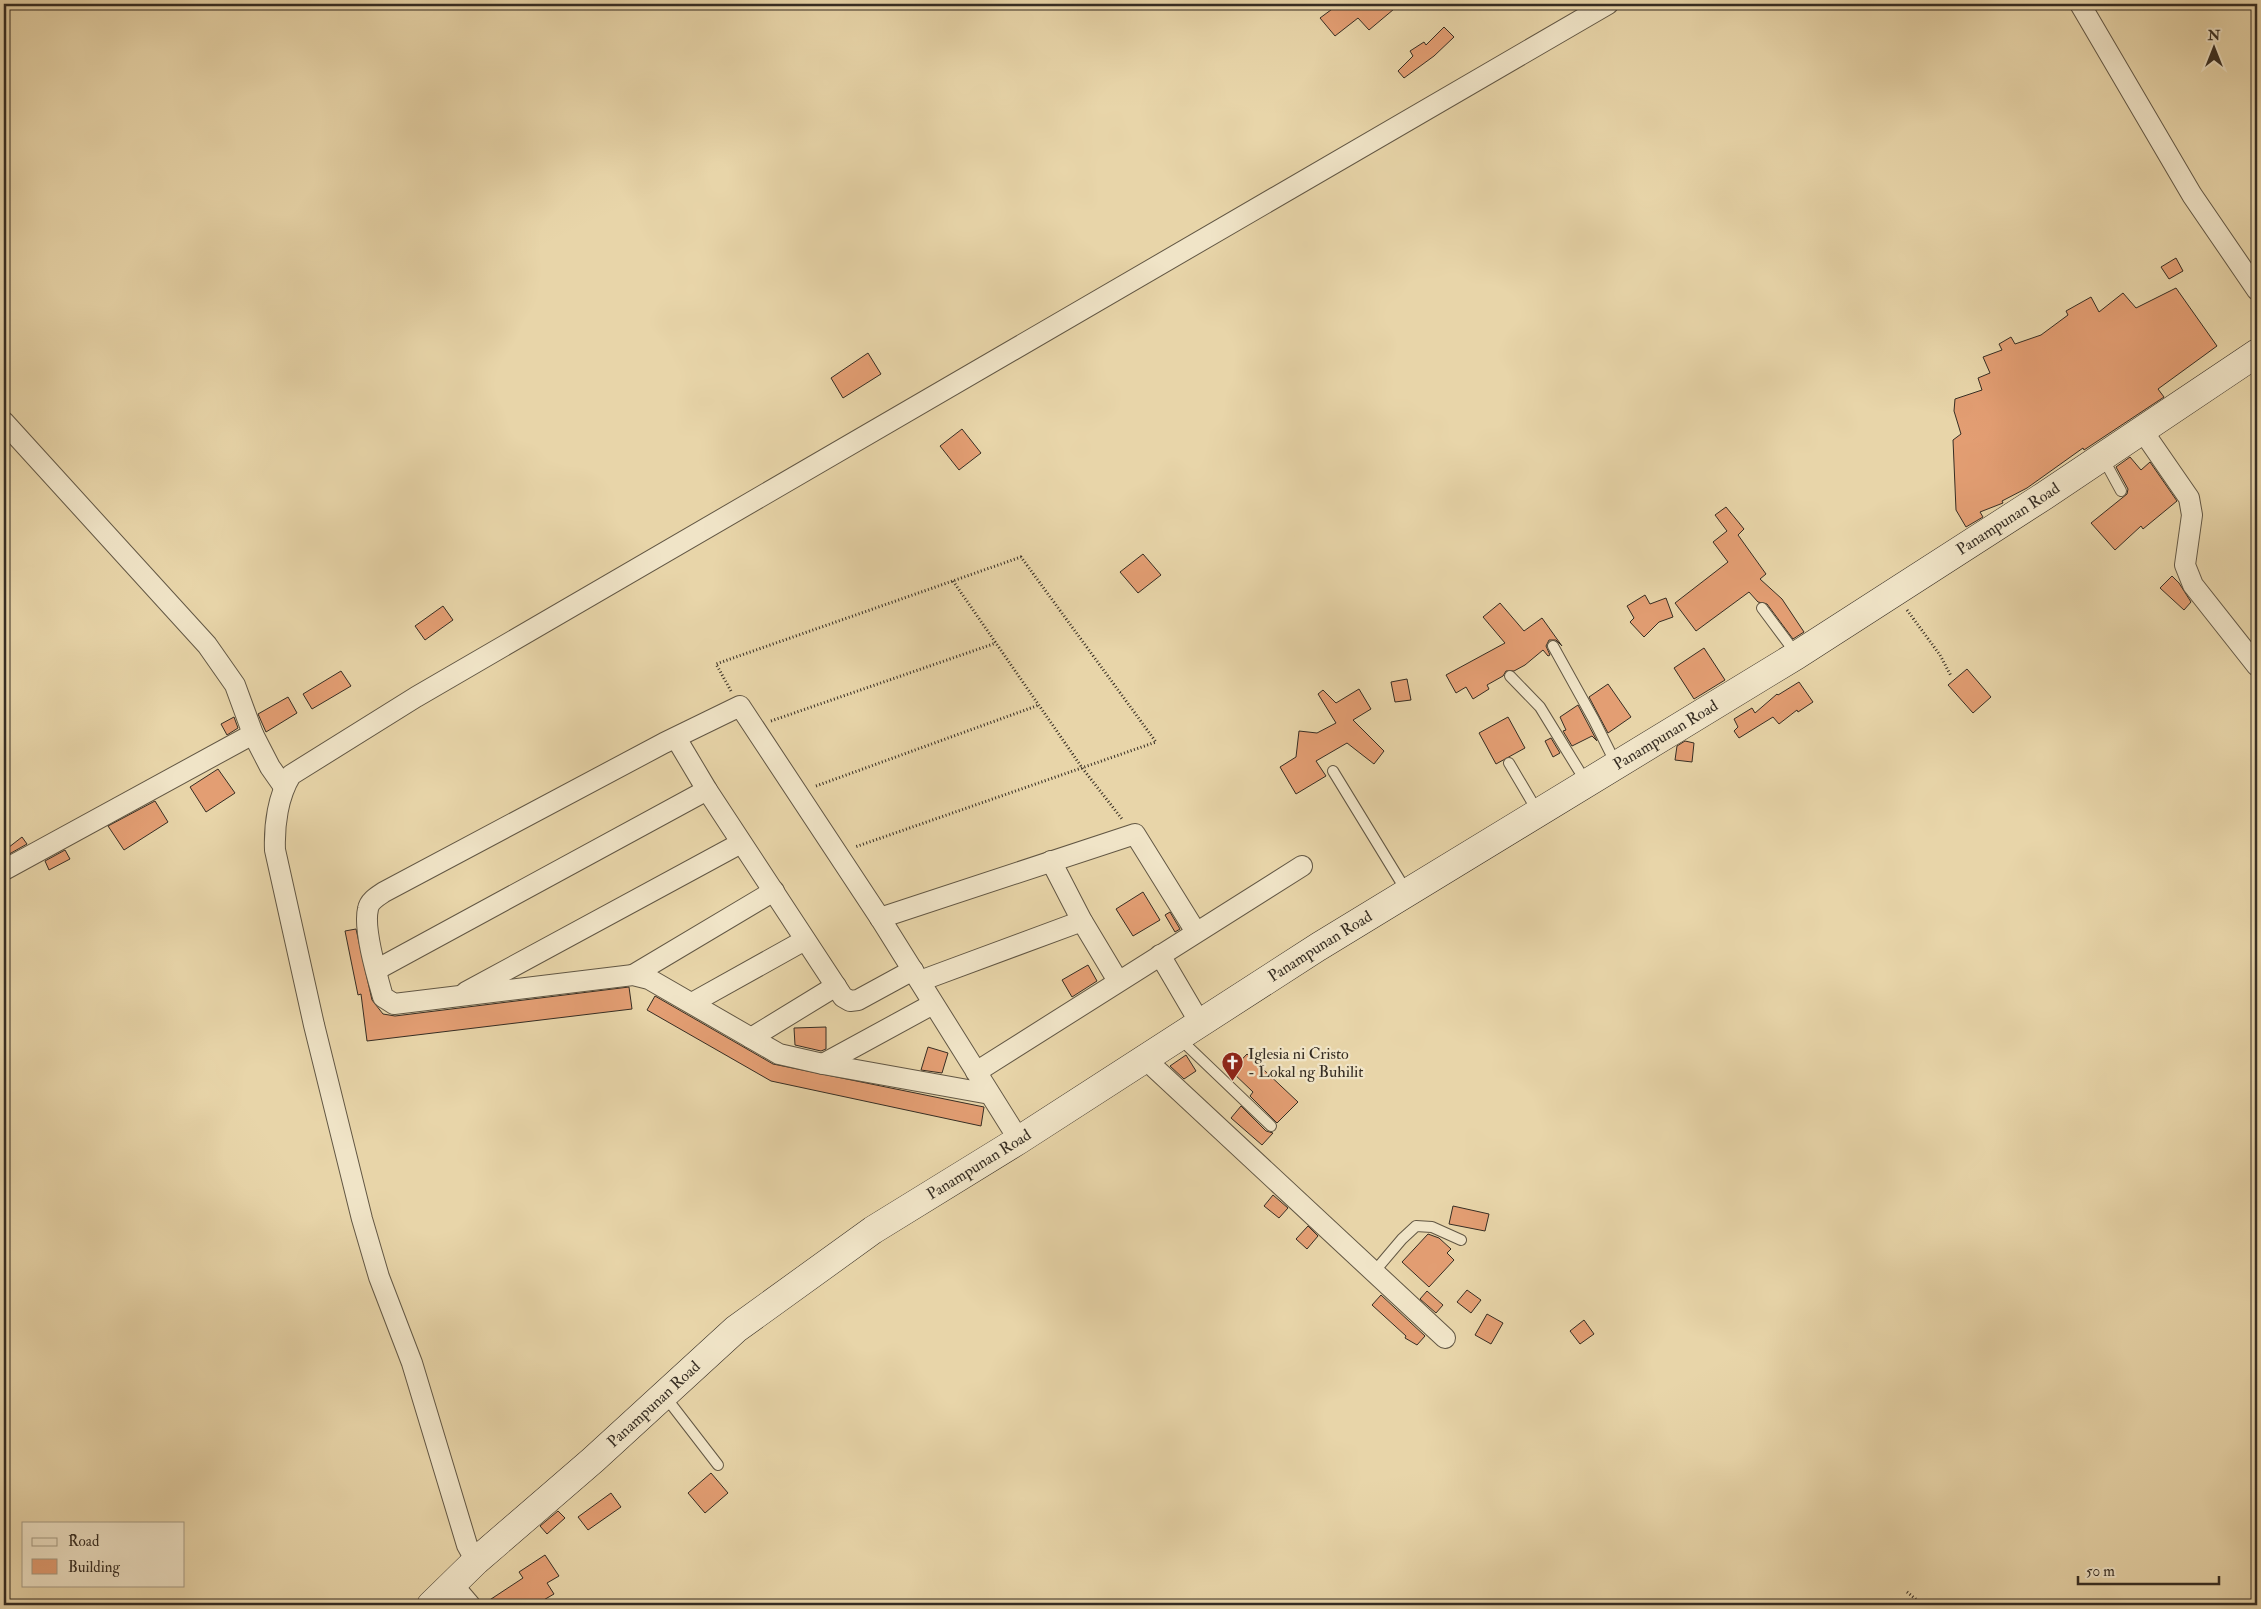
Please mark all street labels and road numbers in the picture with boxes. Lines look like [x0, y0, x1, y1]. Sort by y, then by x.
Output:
street label: Panampunan Road [1953, 478, 2064, 560]
street label: Panampunan Road [1610, 695, 1722, 775]
street label: Panampunan Road [1264, 906, 1376, 987]
street label: Panampunan Road [923, 1125, 1035, 1204]
street label: Panampunan Road [603, 1357, 705, 1452]

